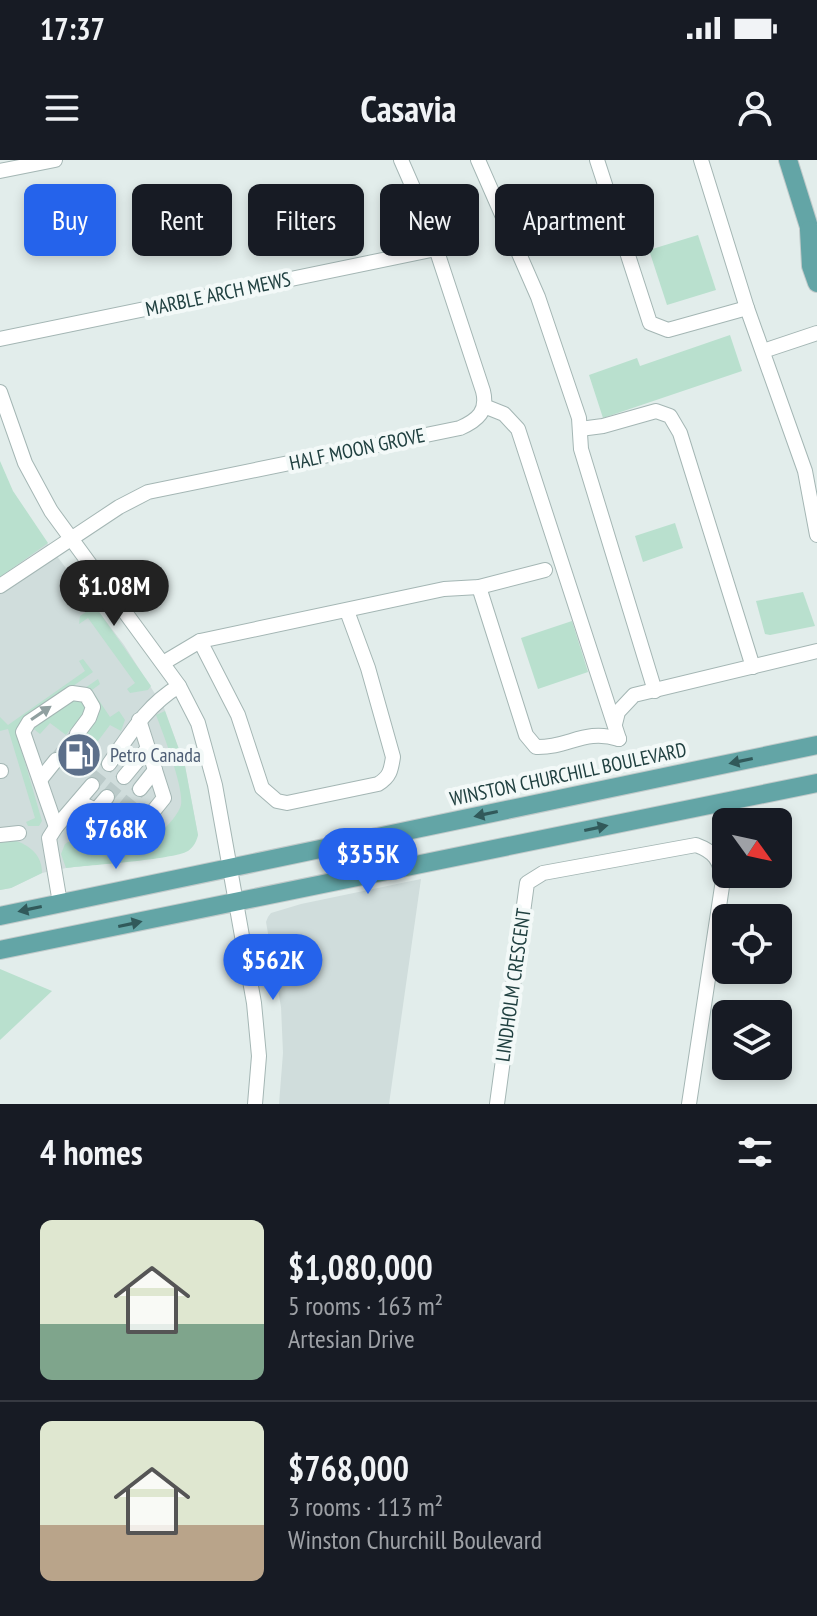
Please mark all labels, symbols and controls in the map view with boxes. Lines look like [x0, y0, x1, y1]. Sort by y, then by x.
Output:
text: 17:37 [40, 9, 105, 48]
text: Casavia [361, 85, 456, 132]
icon: menu [40, 86, 84, 130]
icon: person [733, 86, 777, 130]
chip: Buy [24, 184, 116, 256]
chip: Rent [132, 184, 232, 256]
chip: Filters [248, 184, 364, 256]
chip: New [380, 184, 479, 256]
chip: Apartment [495, 184, 654, 256]
street label: MARBLE ARCH MEWS [143, 266, 293, 322]
street label: HALF MOON GROVE [287, 422, 427, 476]
pin: $1.08M [49, 560, 179, 628]
text: $1.08M [78, 569, 150, 602]
one-way arrow [31, 706, 52, 721]
fuel station icon: Petro Canada [55, 731, 103, 779]
street label: WINSTON CHURCHILL BOULEVARD [447, 736, 689, 812]
place label: Petro Canada [110, 742, 201, 768]
one-way arrow [728, 755, 753, 768]
pin: $768K [60, 803, 172, 871]
north arrow [712, 808, 792, 888]
map controls [712, 808, 792, 1080]
one-way arrow [474, 809, 499, 821]
text: $768K [84, 812, 148, 845]
one-way arrow [584, 821, 609, 834]
pin: $355K [312, 828, 424, 896]
text: $355K [336, 837, 400, 870]
one-way arrow [17, 904, 42, 916]
button: locate [712, 904, 792, 984]
street label: LINDHOLM CRESCENT [489, 907, 537, 1063]
one-way arrow [118, 917, 143, 930]
pin: $562K [217, 934, 329, 1002]
text: $562K [241, 943, 305, 976]
button: layers [712, 1000, 792, 1080]
text: 4 homes [40, 1130, 143, 1174]
icon: filters [733, 1130, 777, 1174]
text: $1,080,000 [288, 1245, 433, 1289]
icon: home [104, 1252, 200, 1348]
text: 5 rooms · 163 m² [288, 1289, 443, 1322]
text: Artesian Drive [288, 1322, 415, 1355]
text: $768,000 [288, 1446, 409, 1490]
icon: home [104, 1453, 200, 1549]
text: 3 rooms · 113 m² [288, 1490, 443, 1523]
text: Winston Churchill Boulevard [288, 1523, 542, 1556]

